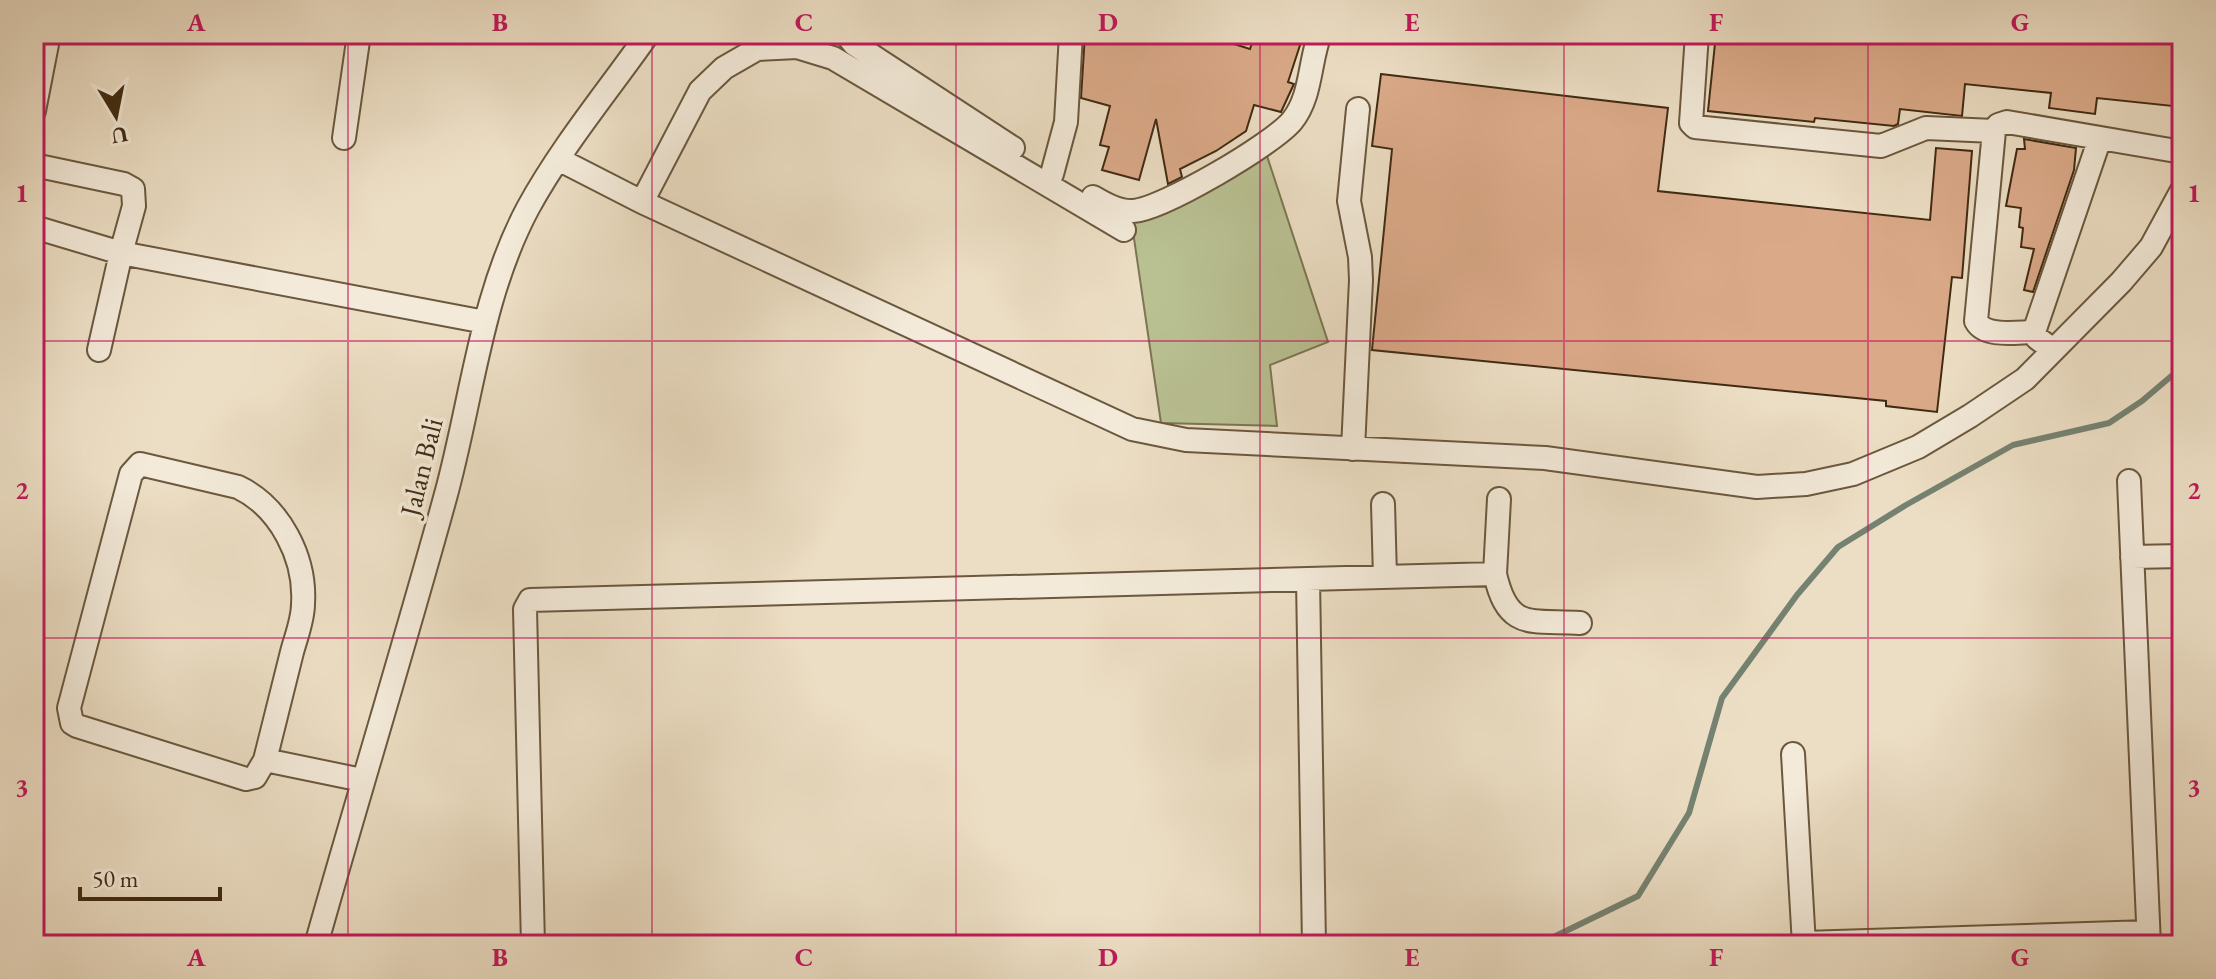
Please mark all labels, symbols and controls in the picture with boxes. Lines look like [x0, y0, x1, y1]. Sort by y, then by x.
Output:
text: A [186, 5, 206, 39]
text: B [492, 5, 508, 39]
text: C [795, 5, 813, 39]
text: D [1098, 5, 1118, 39]
text: E [1405, 5, 1420, 39]
text: F [1709, 5, 1723, 39]
text: G [2011, 5, 2030, 39]
north arrow [76, 76, 156, 156]
text: U [108, 120, 130, 151]
text: 1 [15, 176, 29, 210]
text: 1 [2187, 176, 2201, 210]
street label: Jalan Bali [391, 414, 451, 522]
text: 2 [15, 473, 29, 507]
text: 2 [2187, 473, 2201, 507]
text: 3 [15, 770, 29, 804]
text: 3 [2187, 770, 2201, 804]
scale bar [80, 851, 220, 901]
text: 50 m [92, 863, 139, 894]
text: A [186, 940, 206, 974]
text: B [492, 940, 508, 974]
text: C [795, 940, 813, 974]
text: D [1098, 940, 1118, 974]
text: E [1405, 940, 1420, 974]
text: F [1709, 940, 1723, 974]
text: G [2011, 940, 2030, 974]

